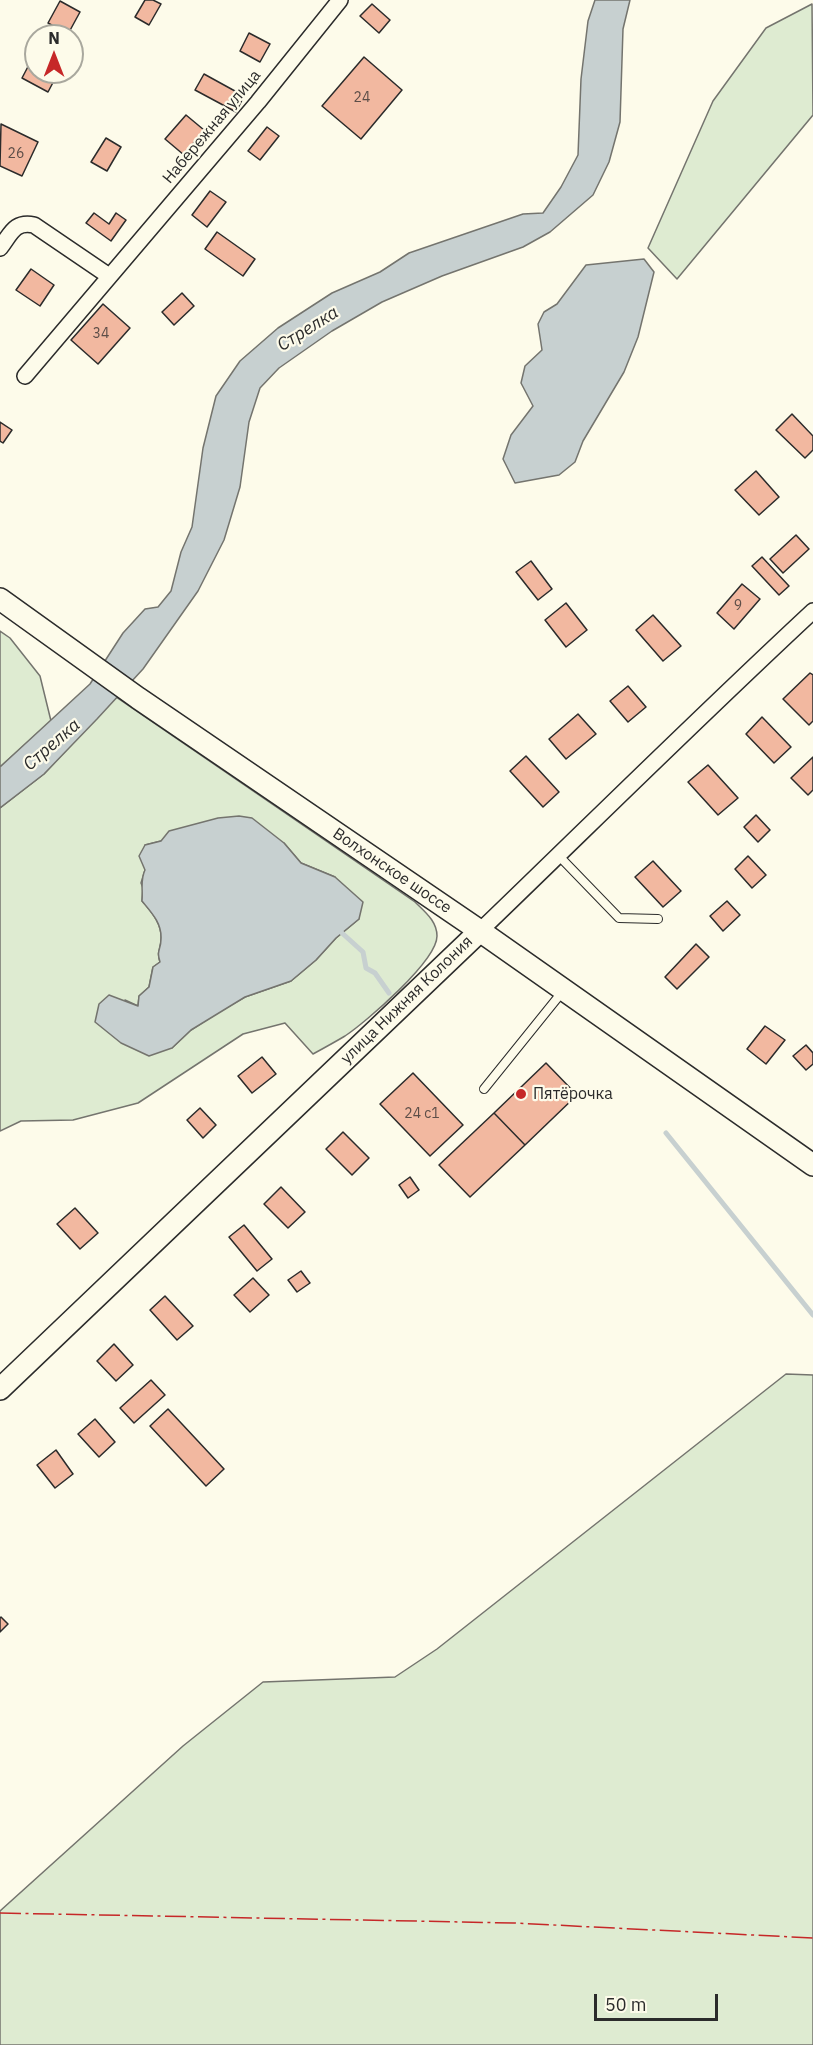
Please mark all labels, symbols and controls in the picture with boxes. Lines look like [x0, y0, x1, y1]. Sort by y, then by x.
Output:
north arrow [24, 24, 84, 84]
text: N [48, 28, 60, 48]
street label: Набережная улица [159, 66, 265, 188]
house number: 24 [354, 90, 370, 106]
house number: 26 [8, 146, 24, 162]
water label: Стрелка [273, 302, 343, 356]
house number: 34 [93, 326, 109, 342]
house number: 9 [734, 598, 742, 614]
water label: Стрелка [19, 715, 85, 775]
street label: Волхонское шоссе [329, 824, 455, 918]
street label: улица Нижняя Колония [337, 932, 477, 1068]
place label: Пятёрочка [533, 1084, 613, 1104]
marker: Пятёрочка [514, 1087, 528, 1101]
house number: 24 с1 [404, 1106, 440, 1122]
scale bar [597, 1982, 722, 2020]
text: 50 m [605, 1993, 647, 2016]

